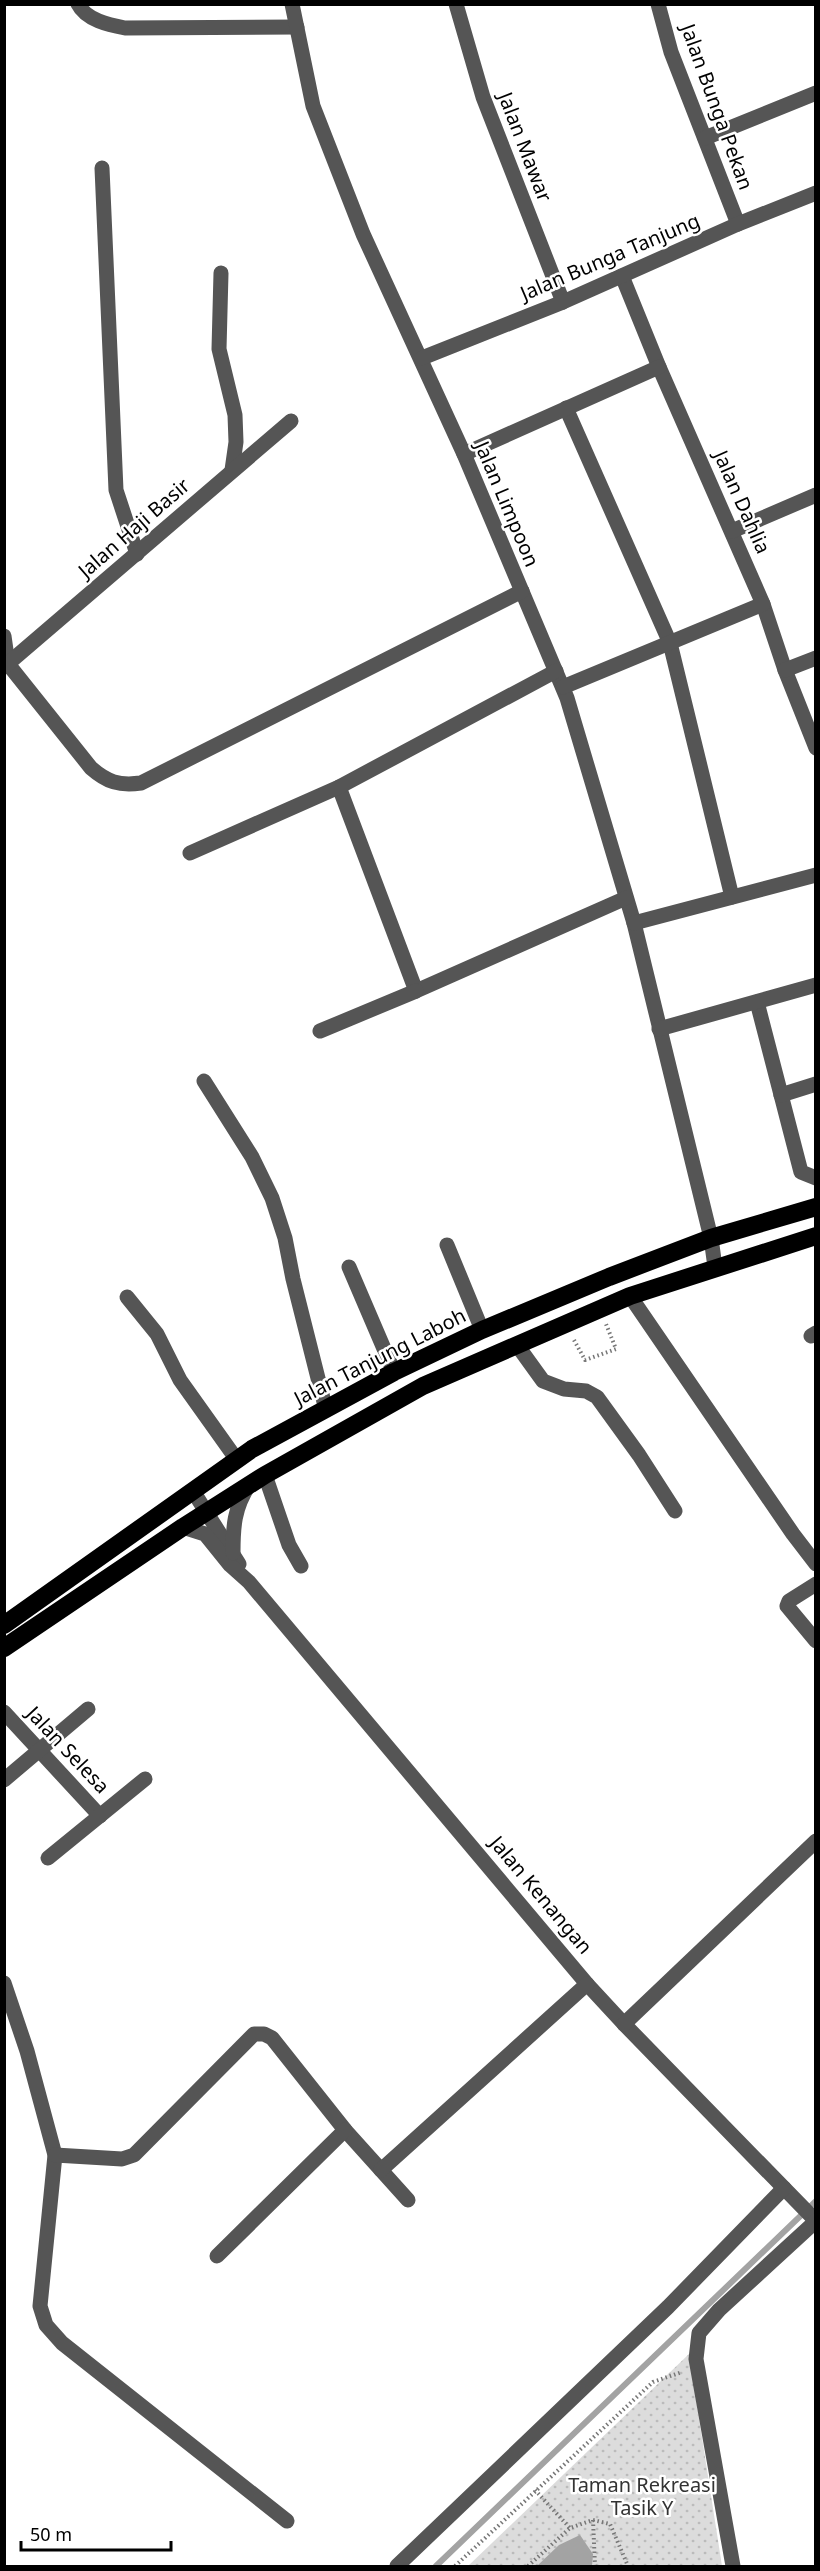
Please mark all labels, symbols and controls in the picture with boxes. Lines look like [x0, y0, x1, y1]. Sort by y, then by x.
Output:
street label: Jalan Bunga Pekan [674, 18, 760, 194]
street label: Jalan Mawar [492, 86, 559, 205]
street label: Jalan Bunga Tanjung [514, 207, 704, 307]
street label: Jalan Limpoon [468, 435, 546, 571]
street label: Jalan Dahlia [707, 444, 777, 558]
street label: Jalan Haji Basir [71, 472, 195, 585]
street label: Jalan Tanjung Laboh [287, 1301, 470, 1413]
street label: Jalan Selesa [20, 1699, 116, 1799]
street label: Jalan Kenangan [483, 1829, 599, 1959]
park label: Taman Rekreasi Tasik Y [568, 2471, 716, 2521]
scale bar [21, 2514, 171, 2552]
text: 50 m [30, 2522, 72, 2546]

